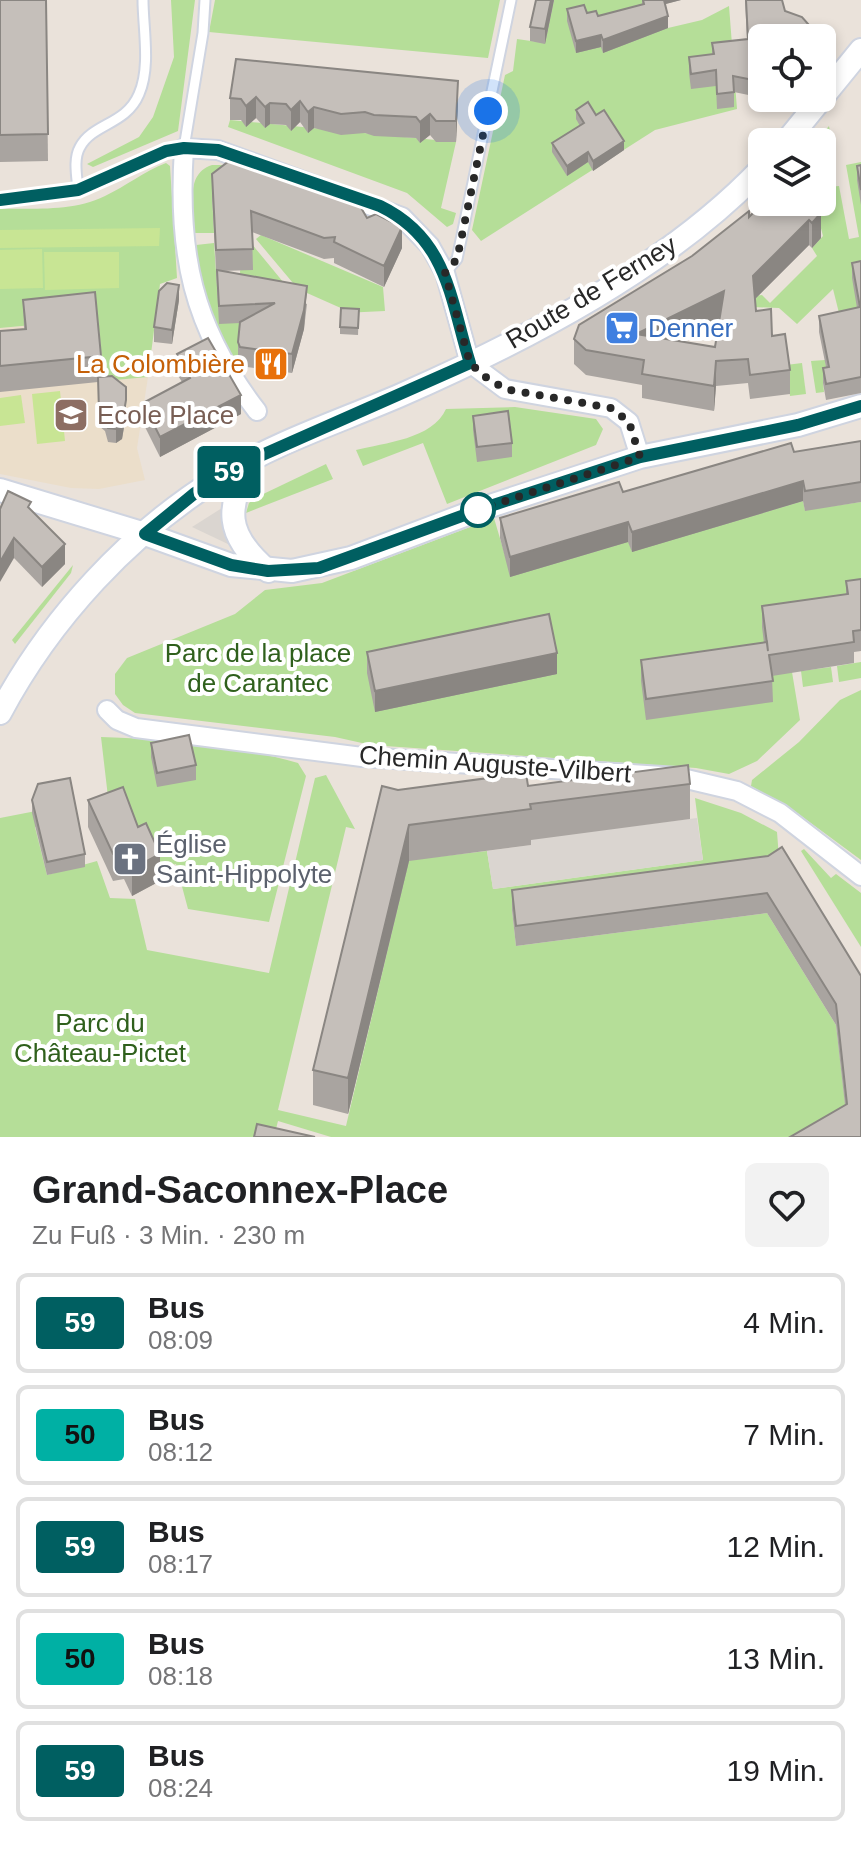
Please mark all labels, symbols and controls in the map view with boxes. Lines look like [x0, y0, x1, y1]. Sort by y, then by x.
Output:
map controls [748, 24, 836, 216]
button: locate [748, 24, 836, 112]
your location [468, 91, 508, 131]
button: layers [748, 128, 836, 216]
street label: Route de Ferney [500, 229, 682, 355]
supermarket icon: Denner [603, 309, 641, 347]
place label: Denner [648, 313, 734, 343]
restaurant icon: La Colombière [252, 345, 290, 383]
place label: La Colombière [76, 349, 245, 379]
school or university icon: Ecole Place [52, 396, 90, 434]
place label: Ecole Place [97, 400, 234, 430]
line badge: 59 [193, 446, 265, 498]
text: 59 [213, 456, 245, 487]
unlabelled marker [461, 493, 495, 527]
park label: Parc de la place de Carantec [165, 638, 351, 698]
street label: Chemin Auguste-Vilbert [358, 740, 633, 789]
place label: Église Saint-Hippolyte [156, 829, 332, 889]
church icon: Église Saint-Hippolyte [111, 840, 149, 878]
park label: Parc du Château-Pictet [14, 1008, 187, 1068]
button: heart [745, 1163, 829, 1247]
text: Grand-Saconnex-Place [32, 1169, 448, 1211]
text: Zu Fuß · 3 Min. · 230 m [32, 1220, 305, 1250]
text: Bus [148, 1291, 205, 1324]
text: 4 Min. [743, 1306, 825, 1339]
text: 59 [64, 1307, 96, 1338]
text: 08:09 [148, 1325, 213, 1355]
text: Bus [148, 1403, 205, 1436]
text: 7 Min. [743, 1418, 825, 1451]
text: 50 [64, 1419, 96, 1450]
text: 08:12 [148, 1437, 213, 1467]
text: Bus [148, 1515, 205, 1548]
text: 12 Min. [727, 1530, 825, 1563]
text: 59 [64, 1531, 96, 1562]
text: 08:17 [148, 1549, 213, 1579]
text: Bus [148, 1627, 205, 1660]
text: 13 Min. [727, 1642, 825, 1675]
text: 50 [64, 1643, 96, 1674]
text: 08:18 [148, 1661, 213, 1691]
text: Bus [148, 1739, 205, 1772]
text: 19 Min. [727, 1754, 825, 1787]
text: 59 [64, 1755, 96, 1786]
text: 08:24 [148, 1773, 213, 1803]

